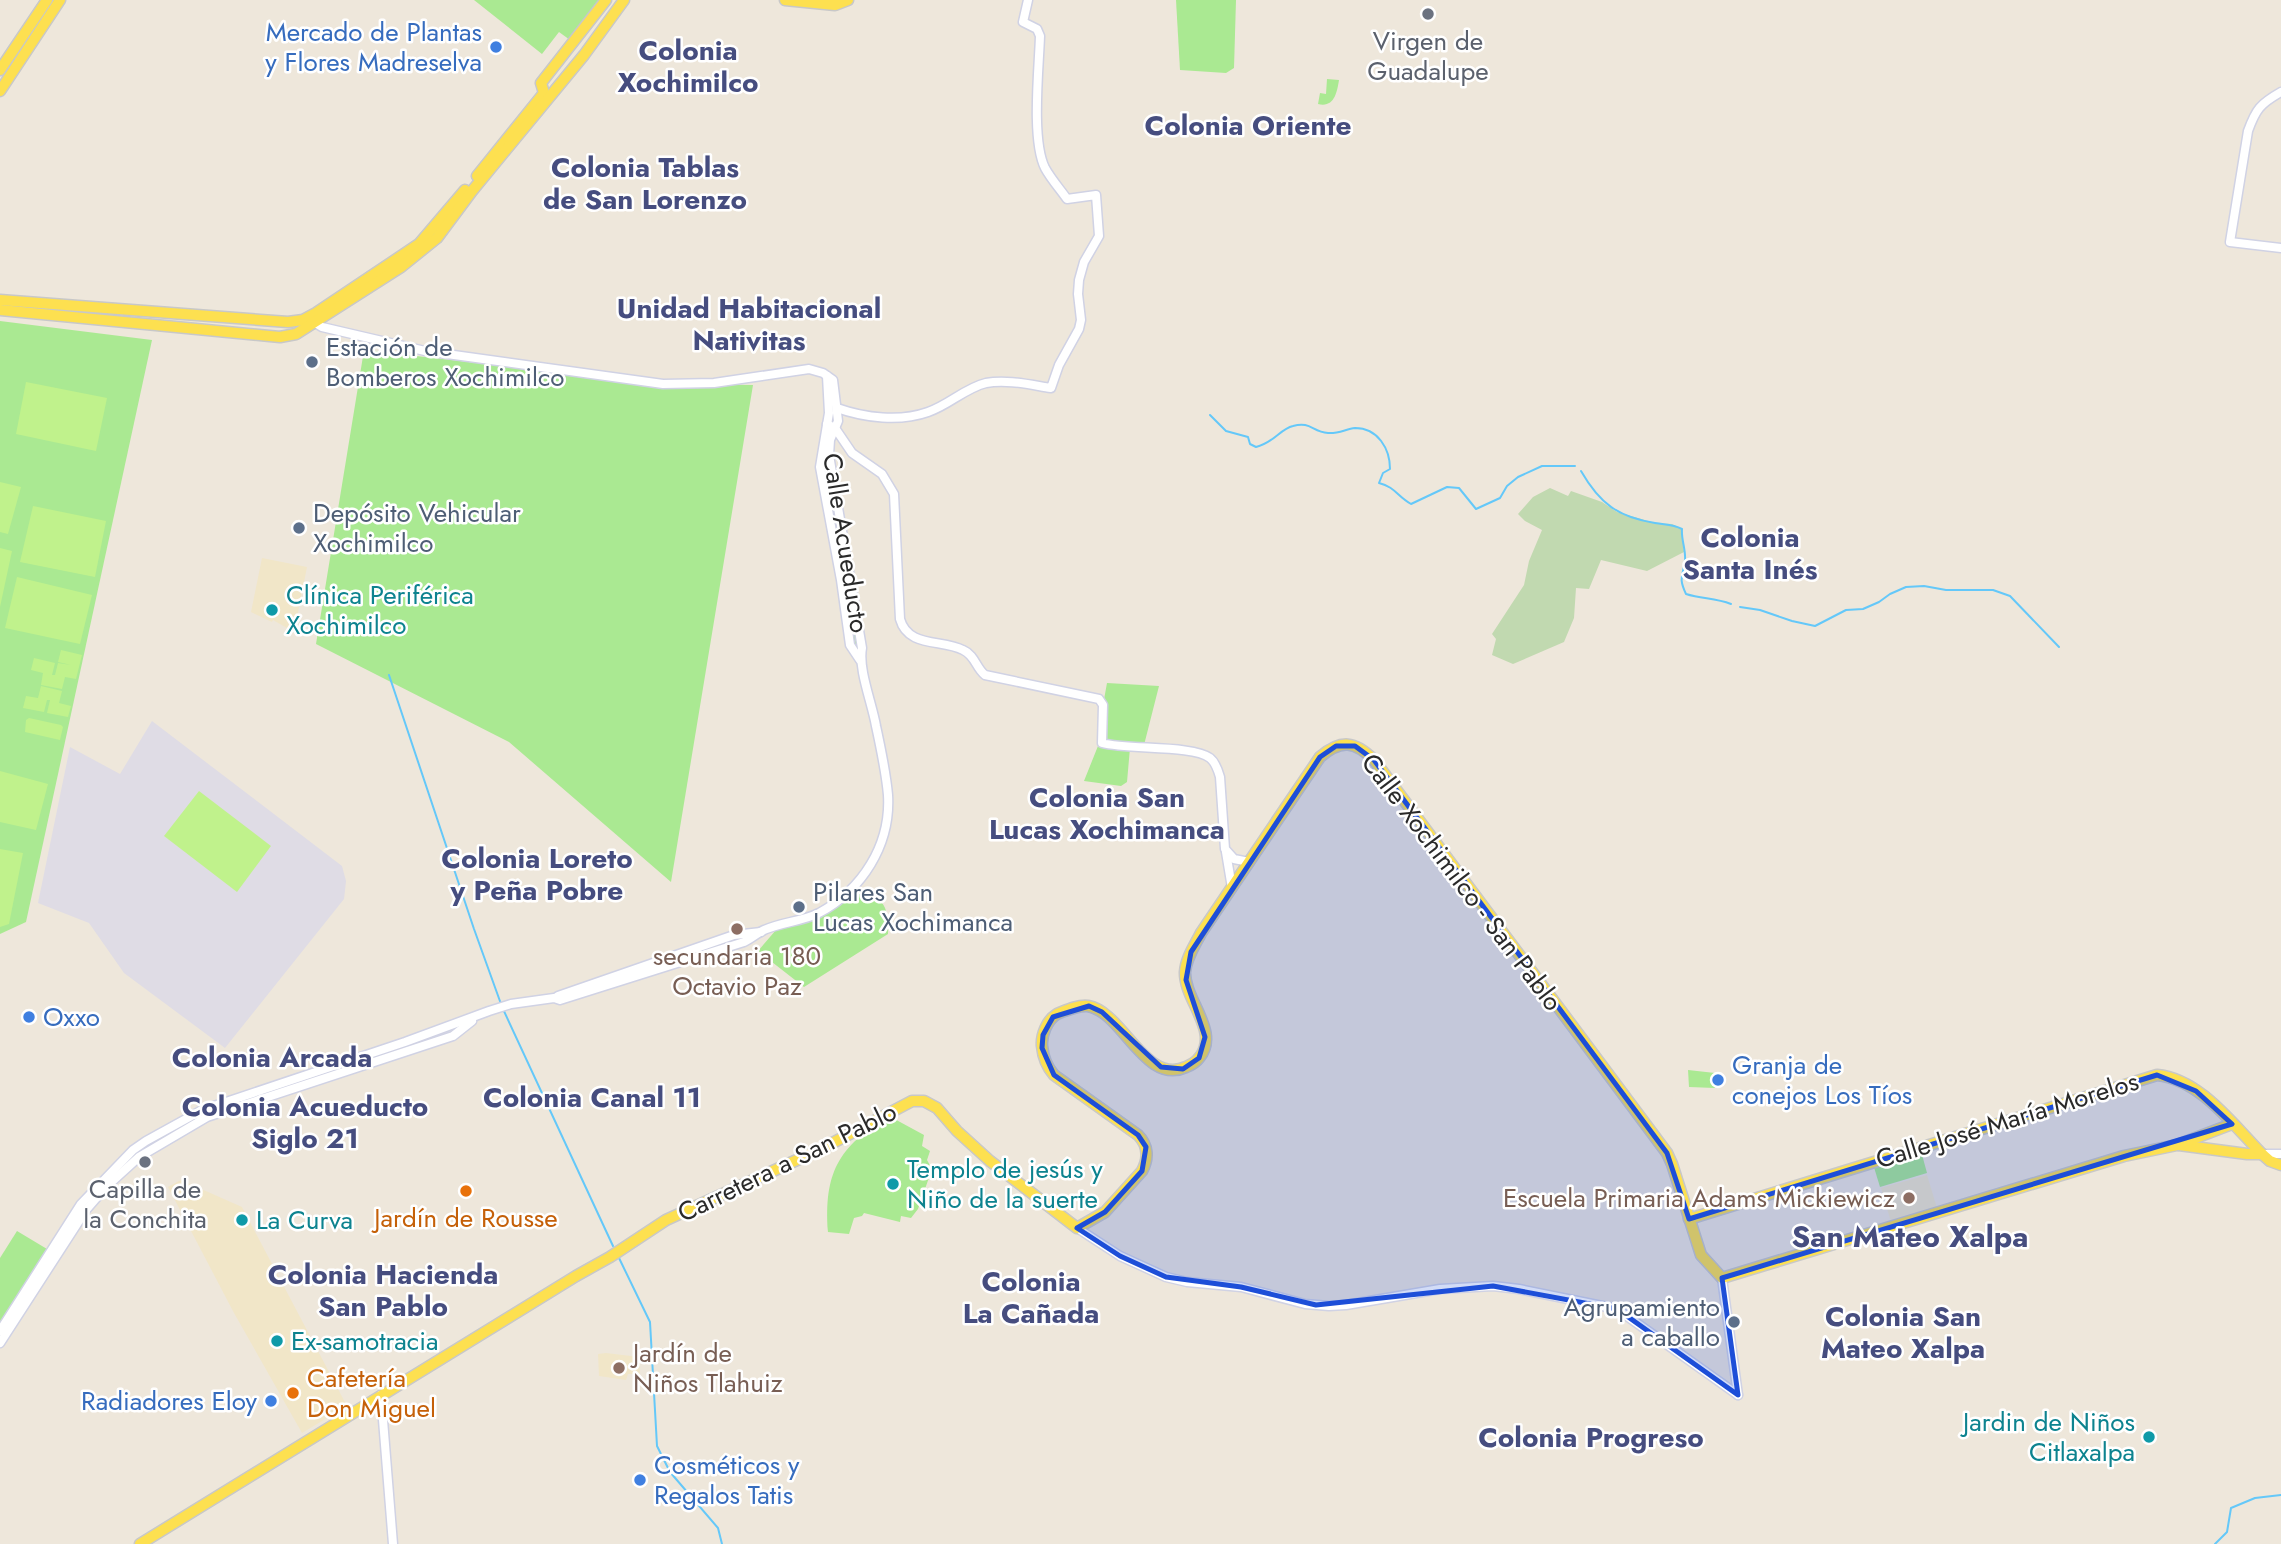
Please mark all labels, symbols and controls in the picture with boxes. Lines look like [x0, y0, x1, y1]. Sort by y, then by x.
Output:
marker: Virgen de Guadalupe [1420, 6, 1436, 22]
place label: Mercado de Plantas y Flores Madreselva [265, 13, 482, 81]
place label: Virgen de Guadalupe [1367, 22, 1489, 90]
district label: Colonia Xochimilco [618, 30, 758, 103]
marker: Mercado de Plantas y Flores Madreselva [488, 39, 504, 55]
district label: Colonia Oriente [1145, 105, 1351, 146]
district label: Colonia Tablas de San Lorenzo [543, 147, 747, 220]
district label: Unidad Habitacional Nativitas [617, 288, 881, 361]
place label: Estación de Bomberos Xochimilco [326, 328, 565, 396]
marker: Estación de Bomberos Xochimilco [304, 354, 320, 370]
street label: Calle Acueducto [813, 450, 879, 636]
place label: Depósito Vehicular Xochimilco [313, 494, 521, 562]
district label: Colonia Santa Inés [1683, 517, 1818, 590]
marker: Depósito Vehicular Xochimilco [291, 520, 307, 536]
place label: Clínica Periférica Xochimilco [286, 576, 474, 644]
marker: Clínica Periférica Xochimilco [264, 602, 280, 618]
street label: Calle Xochimilco - San Pablo [1352, 745, 1572, 1019]
district label: Colonia San Lucas Xochimanca [989, 777, 1225, 850]
district label: Colonia Loreto y Peña Pobre [441, 838, 633, 911]
place label: Pilares San Lucas Xochimanca [813, 873, 1013, 941]
marker: Pilares San Lucas Xochimanca [791, 899, 807, 915]
marker: secundaria 180 Octavio Paz [729, 921, 745, 937]
place label: secundaria 180 Octavio Paz [653, 937, 821, 1005]
place label: Oxxo [43, 998, 100, 1036]
marker: Oxxo [21, 1009, 37, 1025]
district label: Colonia Arcada [172, 1037, 372, 1078]
place label: Granja de conejos Los Tíos [1732, 1046, 1912, 1114]
street label: Calle José María Morelos [1871, 1062, 2143, 1178]
marker: Granja de conejos Los Tíos [1710, 1072, 1726, 1088]
district label: Colonia Canal 11 [483, 1077, 701, 1118]
district label: Colonia Acueducto Siglo 21 [182, 1086, 428, 1159]
street label: Carretera a San Pablo [671, 1092, 903, 1232]
place label: Templo de jesús y Niño de la suerte [907, 1150, 1103, 1218]
marker: Capilla de la Conchita [137, 1154, 153, 1170]
place label: Capilla de la Conchita [83, 1170, 207, 1238]
marker: Templo de jesús y Niño de la suerte [885, 1176, 901, 1192]
place label: Escuela Primaria Adams Mickiewicz [1503, 1179, 1895, 1217]
marker: Jardín de Rousse [458, 1183, 474, 1199]
marker: Escuela Primaria Adams Mickiewicz [1901, 1190, 1917, 1206]
place label: Jardín de Rousse [371, 1199, 558, 1237]
place label: La Curva [256, 1201, 353, 1239]
marker: La Curva [234, 1212, 250, 1228]
district label: San Mateo Xalpa [1791, 1215, 2029, 1258]
district label: Colonia Hacienda San Pablo [268, 1254, 498, 1327]
district label: Colonia La Cañada [963, 1261, 1099, 1334]
place label: Agrupamiento a caballo [1564, 1288, 1720, 1356]
district label: Colonia San Mateo Xalpa [1821, 1296, 1985, 1369]
marker: Agrupamiento a caballo [1726, 1314, 1742, 1330]
place label: Ex-samotracia [291, 1322, 439, 1360]
marker: Ex-samotracia [269, 1333, 285, 1349]
place label: Jardín de Niños Tlahuiz [630, 1334, 783, 1402]
place label: Cafetería Don Miguel [307, 1359, 436, 1427]
marker: Jardín de Niños Tlahuiz [611, 1360, 627, 1376]
place label: Radiadores Eloy [81, 1382, 258, 1420]
marker: Cafetería Don Miguel [285, 1385, 301, 1401]
marker: Radiadores Eloy [263, 1393, 279, 1409]
place label: Jardin de Niños Citlaxalpa [1960, 1403, 2135, 1471]
district label: Colonia Progreso [1478, 1417, 1704, 1458]
marker: Jardin de Niños Citlaxalpa [2141, 1429, 2157, 1445]
place label: Cosméticos y Regalos Tatis [654, 1446, 800, 1514]
marker: Cosméticos y Regalos Tatis [632, 1472, 648, 1488]

